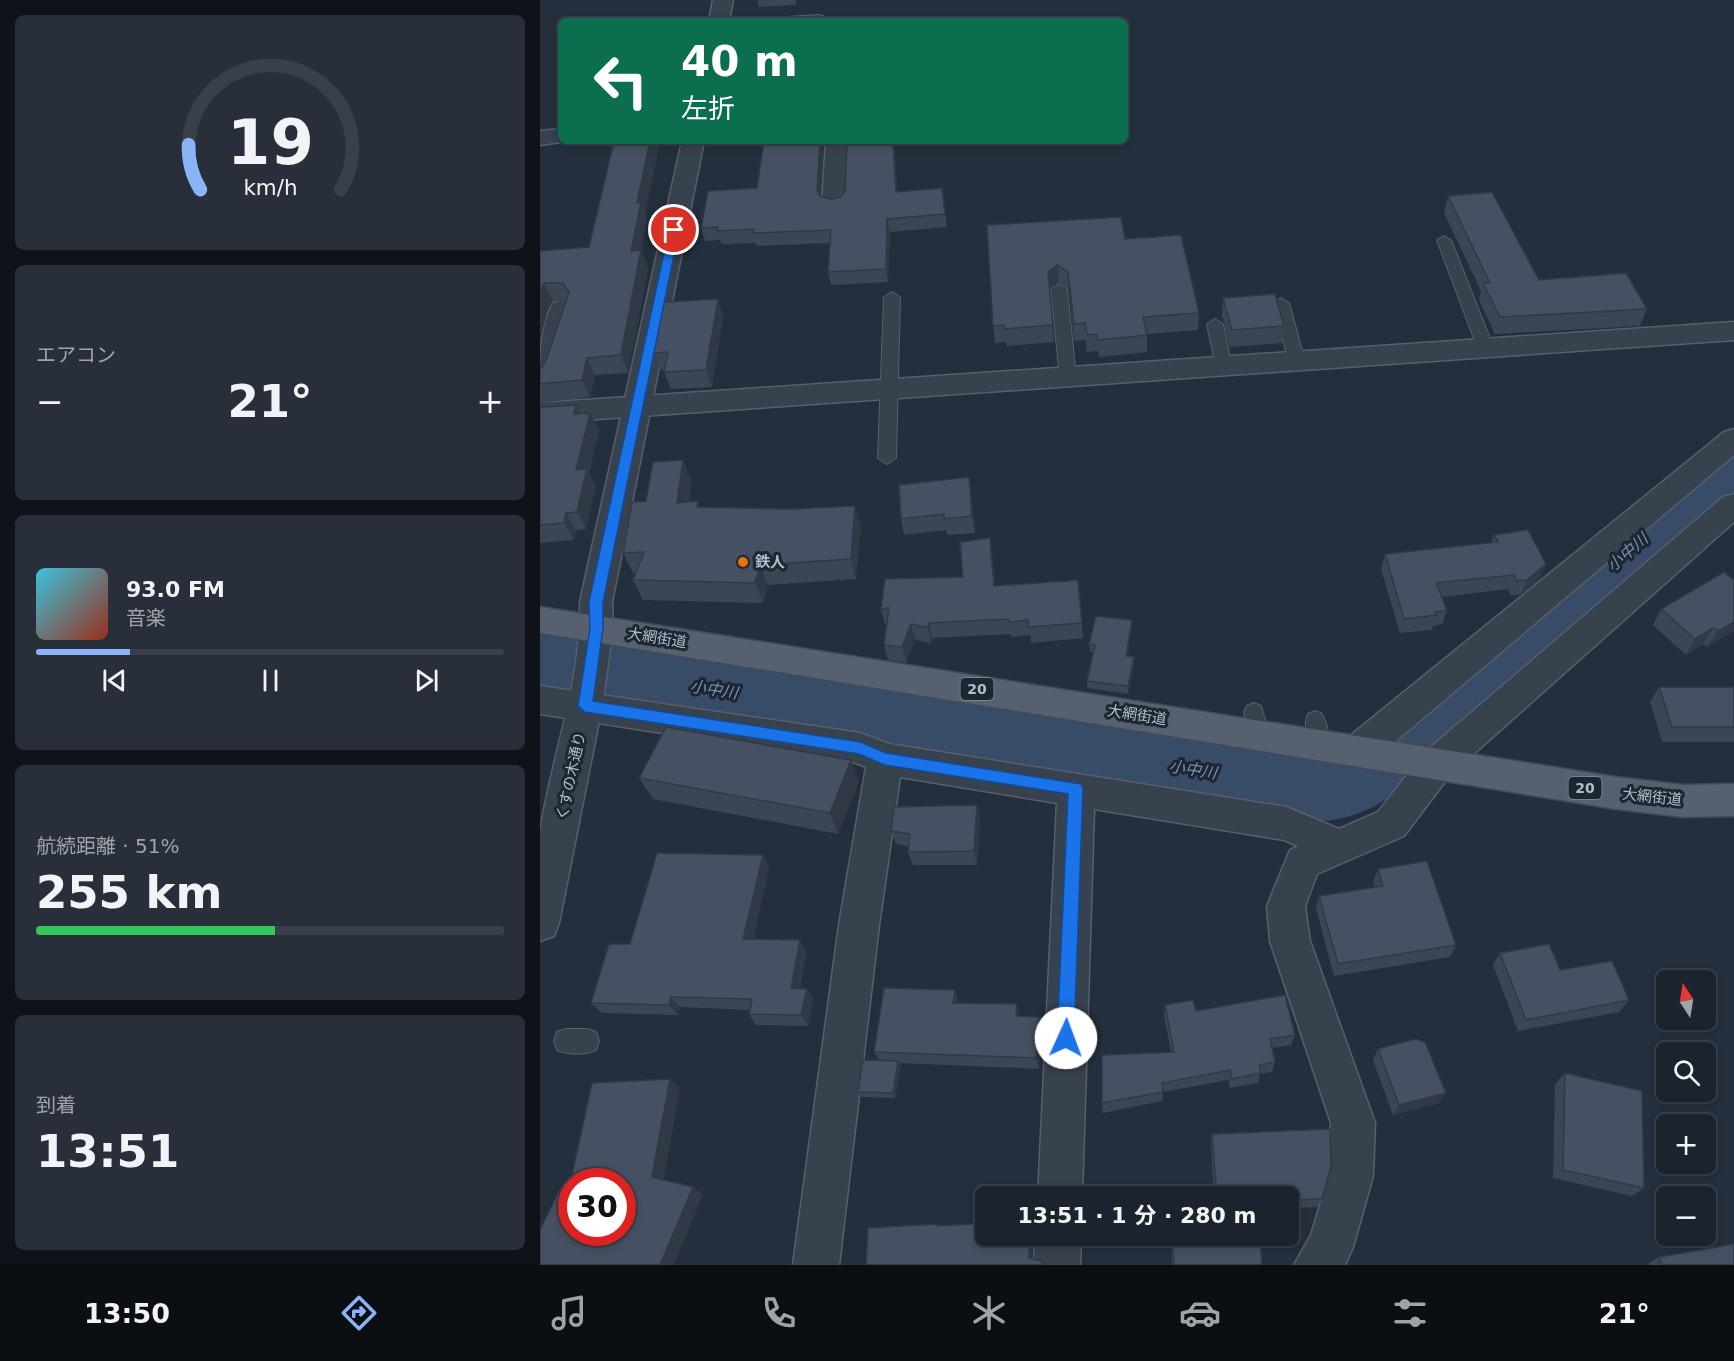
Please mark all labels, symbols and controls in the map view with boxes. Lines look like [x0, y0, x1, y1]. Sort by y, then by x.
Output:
text: 40 m [681, 37, 798, 86]
icon: left [582, 42, 660, 120]
text: 左折 [681, 93, 735, 124]
text: 19 [227, 106, 313, 179]
text: km/h [243, 175, 297, 200]
pin [648, 204, 699, 255]
icon: arrive [657, 213, 690, 246]
text: エアコン [36, 343, 116, 367]
text: 21° [227, 375, 313, 428]
text: − [36, 382, 64, 421]
text: + [476, 382, 504, 421]
water label: 小中川 [1603, 528, 1653, 575]
place label: 鉄人 [755, 553, 785, 571]
marker: 鉄人 [736, 555, 750, 569]
text: 93.0 FM [126, 577, 225, 602]
text: 音楽 [126, 606, 166, 630]
street label: 大網街道 [626, 624, 688, 652]
icon: previous [98, 664, 131, 697]
icon: pause [254, 664, 287, 697]
icon: next [410, 664, 443, 697]
water label: 小中川 [689, 676, 741, 703]
road number: 20 [960, 678, 994, 700]
street label: 大網街道 [1106, 701, 1168, 729]
street label: くすの木通り [553, 730, 589, 822]
water label: 小中川 [1168, 756, 1220, 783]
road number: 20 [1568, 777, 1602, 799]
street label: 大網街道 [1621, 785, 1683, 809]
text: 航続距離 · 51% [36, 834, 180, 858]
text: 255 km [36, 866, 222, 919]
north arrow [1656, 970, 1716, 1030]
map controls [1656, 970, 1716, 1246]
position arrow [1034, 1006, 1098, 1070]
button: search [1656, 1042, 1716, 1102]
text: 到着 [36, 1093, 76, 1117]
button: + [1656, 1114, 1716, 1174]
text: 13:51 [36, 1125, 179, 1178]
speed limit sign: 30 [558, 1168, 636, 1246]
button: − [1656, 1186, 1716, 1246]
text: 13:51 · 1 分 · 280 m [1018, 1203, 1256, 1228]
icon: directions [338, 1292, 380, 1334]
icon: music [548, 1292, 590, 1334]
icon: phone [758, 1292, 800, 1334]
icon: climate [968, 1292, 1010, 1334]
icon: car [1179, 1292, 1221, 1334]
icon: filters [1389, 1292, 1431, 1334]
text: 13:50 [84, 1298, 170, 1329]
text: 21° [1599, 1298, 1650, 1329]

